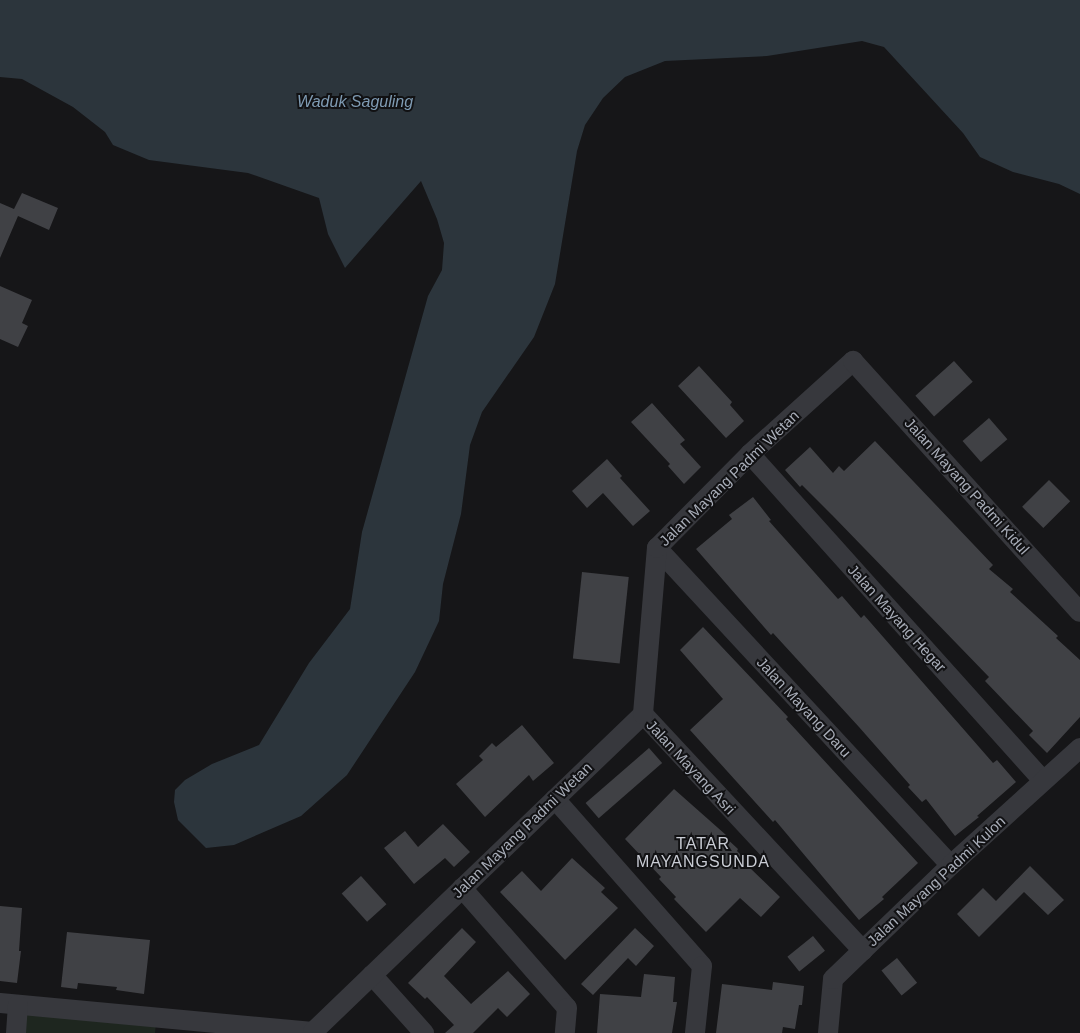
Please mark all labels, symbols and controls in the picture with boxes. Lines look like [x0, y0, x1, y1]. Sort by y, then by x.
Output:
water label: Waduk Saguling [297, 92, 413, 112]
street label: Jalan Mayang Padmi Wetan [655, 406, 803, 550]
street label: Jalan Mayang Padmi Kidul [901, 414, 1033, 558]
street label: Jalan Mayang Hegar [844, 561, 950, 675]
street label: Jalan Mayang Daru [753, 653, 855, 761]
street label: Jalan Mayang Asri [642, 716, 740, 818]
street label: Jalan Mayang Padmi Wetan [448, 758, 596, 902]
street label: Jalan Mayang Padmi Kulon [863, 812, 1009, 950]
district label: TATAR MAYANGSUNDA [635, 834, 771, 872]

